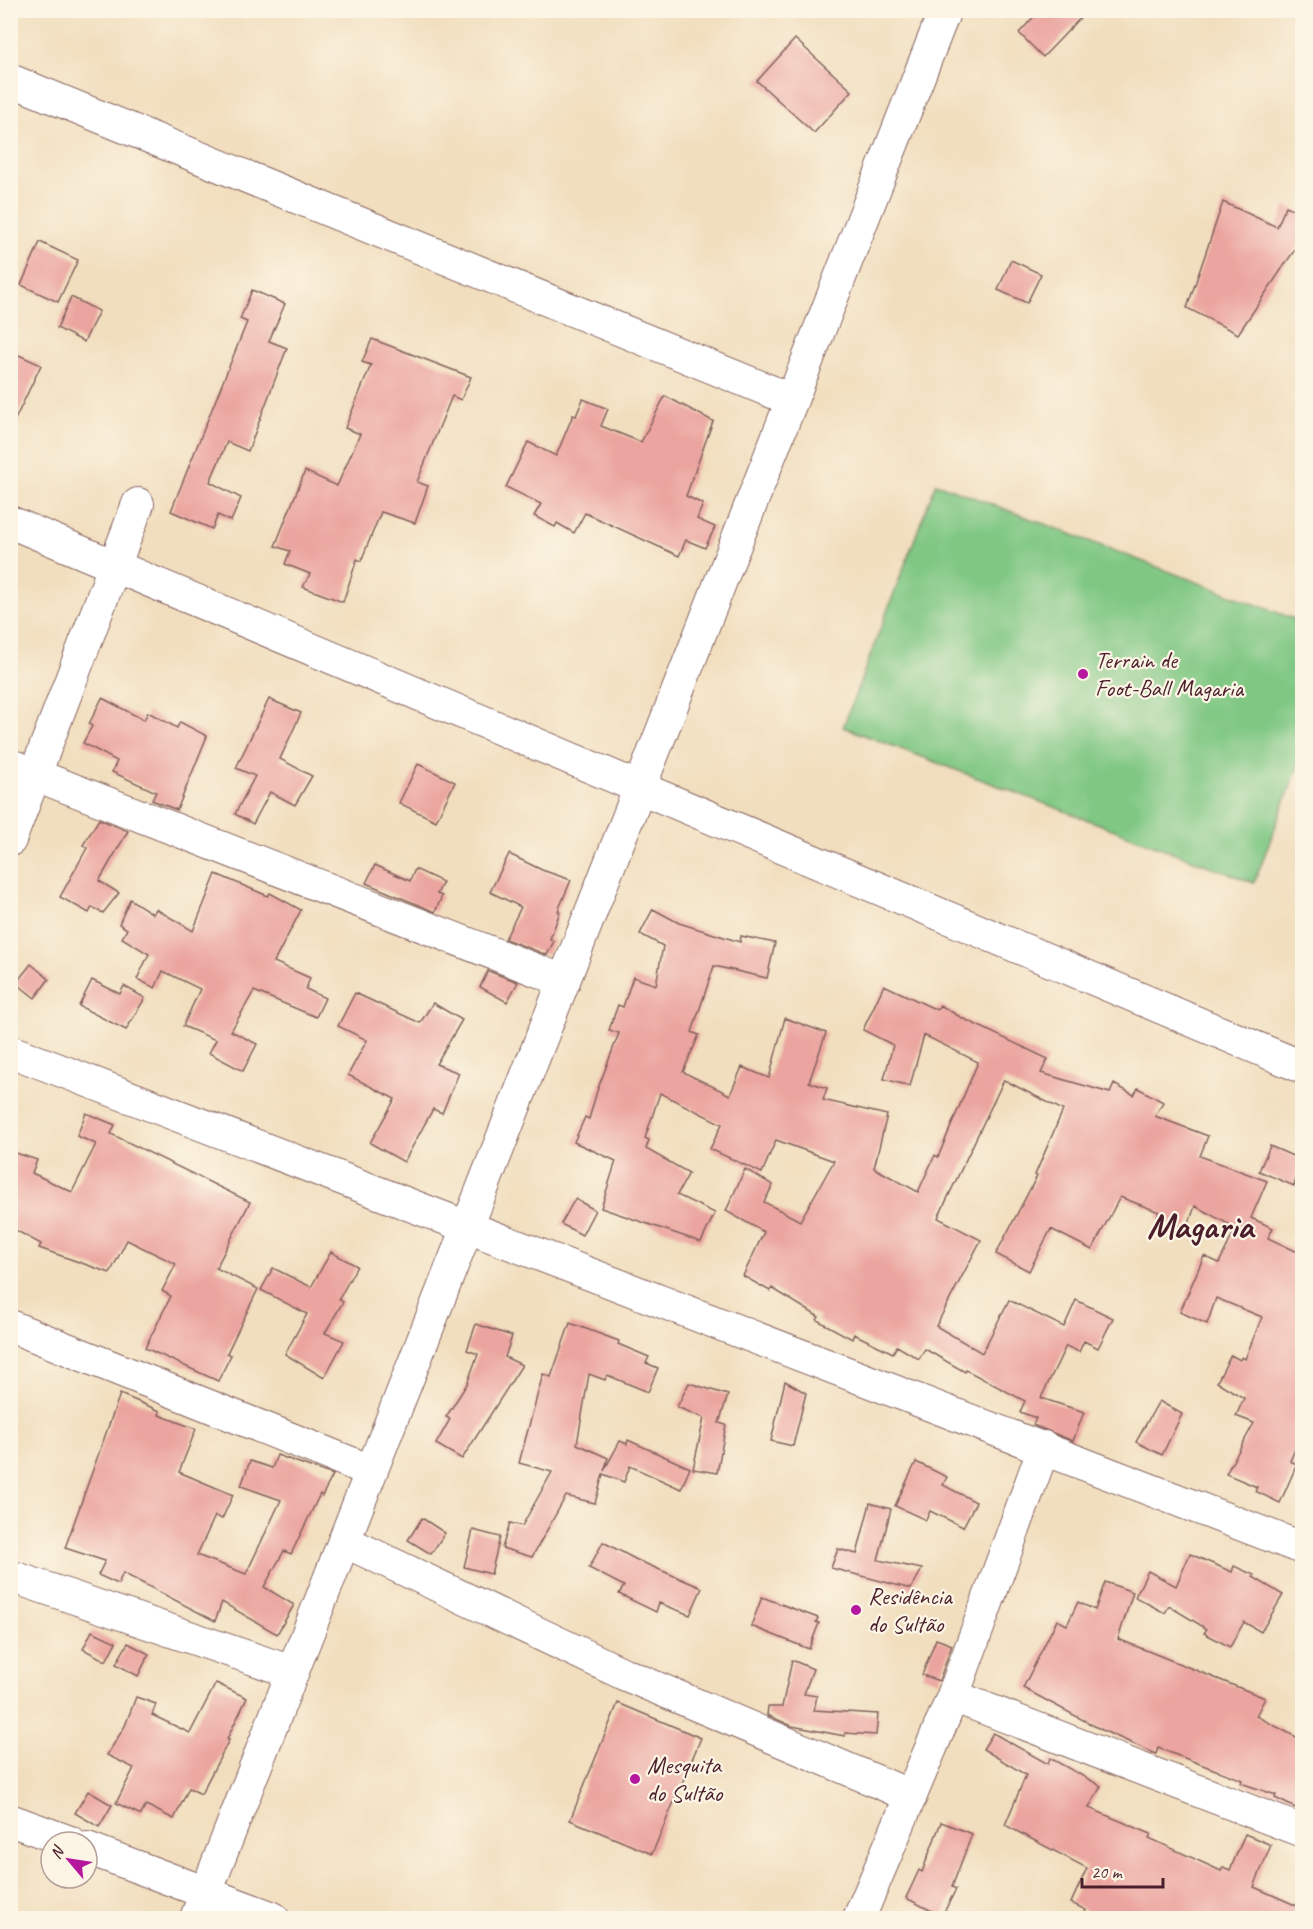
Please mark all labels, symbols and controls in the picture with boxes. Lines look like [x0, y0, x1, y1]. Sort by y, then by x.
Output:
place label: Terrain de Foot-Ball Magaria [1095, 645, 1245, 703]
marker: Terrain de Foot-Ball Magaria [1076, 667, 1090, 681]
district label: Magaria [1147, 1203, 1256, 1249]
place label: Residência do Sultão [868, 1581, 953, 1639]
marker: Residência do Sultão [849, 1603, 863, 1617]
place label: Mesquita do Sultão [647, 1750, 724, 1808]
marker: Mesquita do Sultão [628, 1772, 642, 1786]
north arrow [39, 1830, 99, 1890]
text: N [46, 1841, 69, 1862]
scale bar [1082, 1851, 1163, 1889]
text: 20 m [1091, 1861, 1124, 1883]

